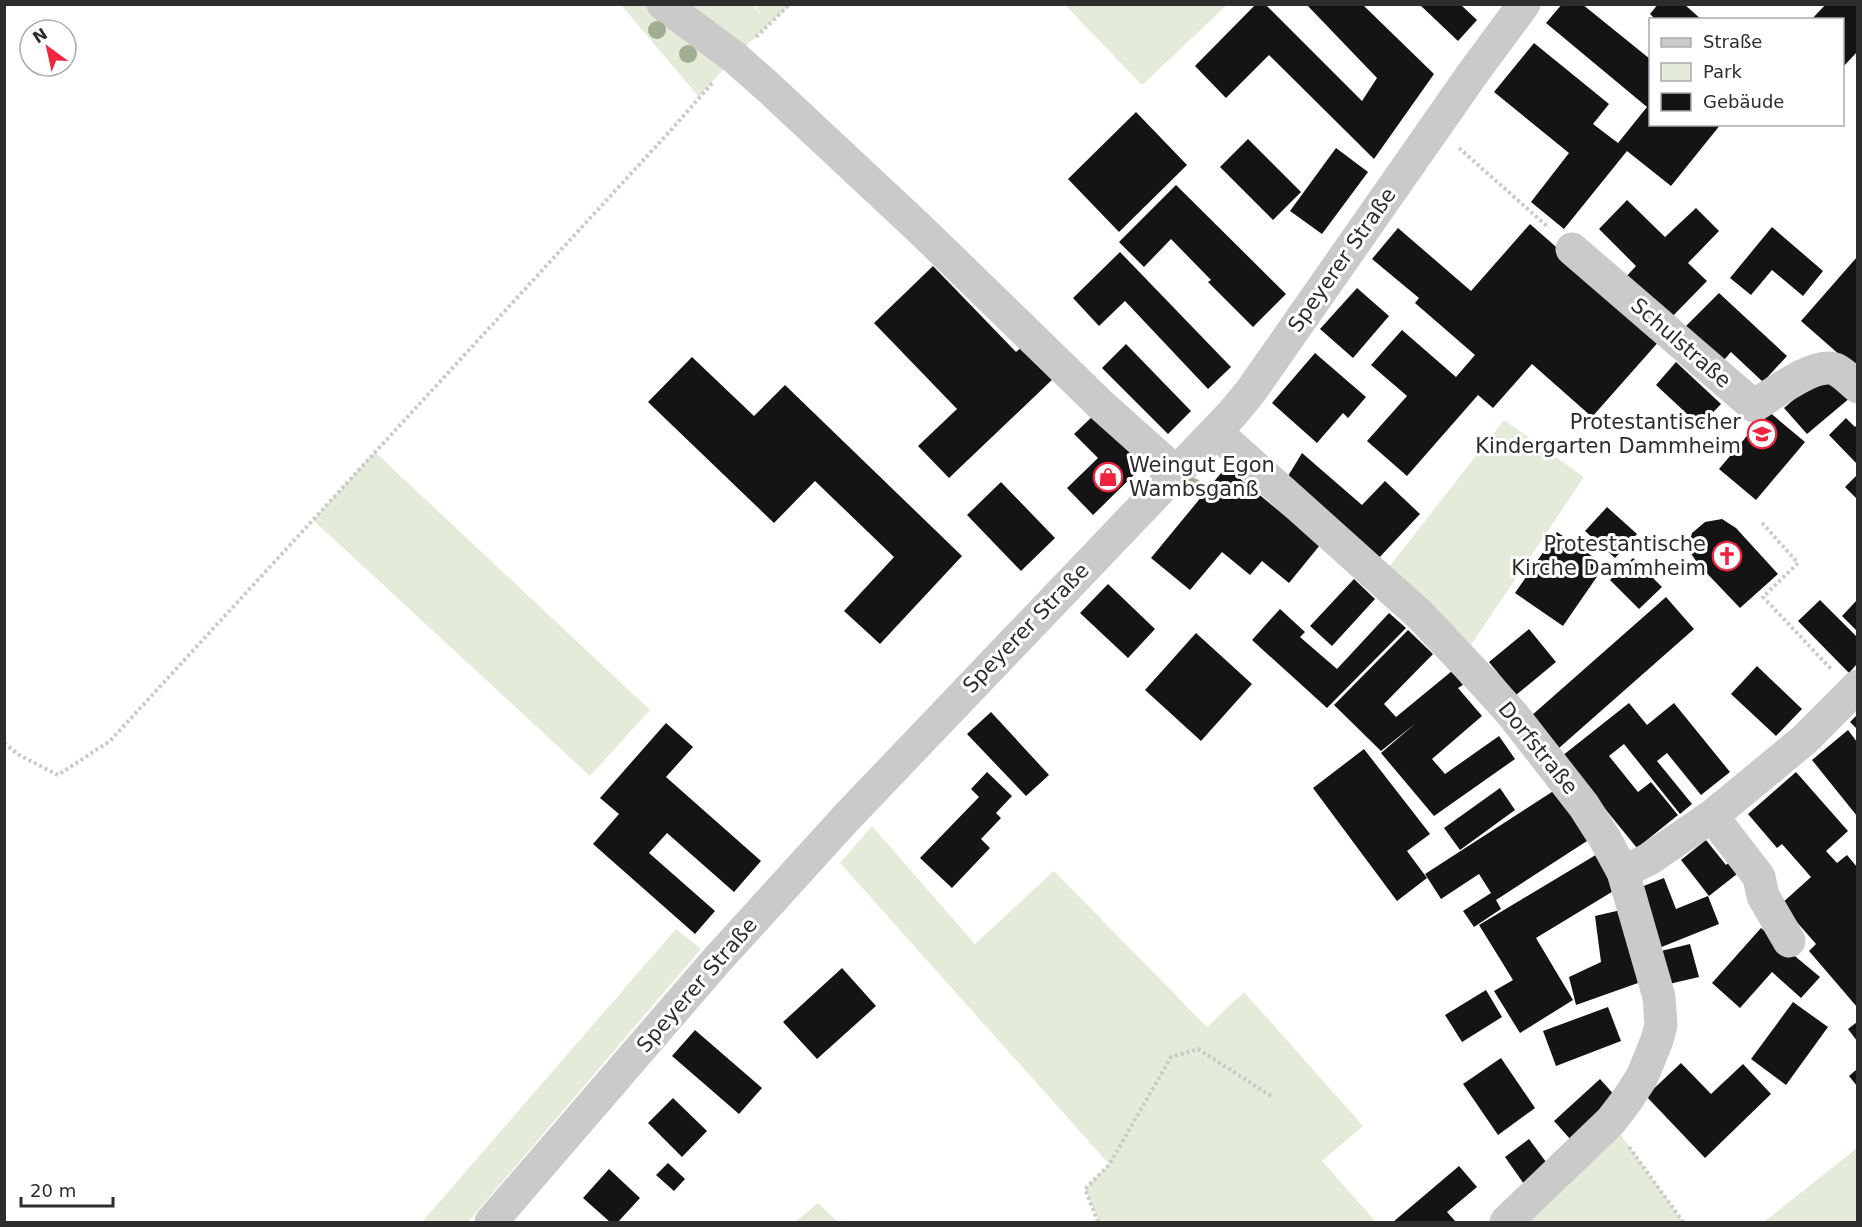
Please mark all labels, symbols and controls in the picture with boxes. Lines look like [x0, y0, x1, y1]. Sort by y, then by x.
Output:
north arrow [18, 18, 78, 78]
legend [1649, 18, 1844, 126]
text: N [29, 24, 51, 47]
text: Straße [1703, 31, 1762, 52]
text: Park [1703, 61, 1742, 82]
text: Gebäude [1703, 91, 1784, 112]
street label: Speyerer Straße [1283, 183, 1401, 337]
street label: Schulstraße [1626, 293, 1736, 393]
place label: Protestantischer Kindergarten Dammheim [1475, 410, 1741, 458]
school or university icon: Protestantischer Kindergarten Dammheim [1746, 418, 1778, 450]
place label: Weingut Egon Wambsganß [1129, 453, 1275, 501]
shop icon: Weingut Egon Wambsganß [1092, 461, 1124, 493]
place label: Protestantische Kirche Dammheim [1511, 532, 1706, 580]
church icon: Protestantische Kirche Dammheim [1711, 540, 1743, 572]
street label: Speyerer Straße [958, 558, 1094, 698]
street label: Dorfstraße [1493, 697, 1583, 799]
street label: Speyerer Straße [632, 913, 762, 1057]
scale bar [21, 1170, 112, 1208]
text: 20 m [30, 1180, 76, 1201]

